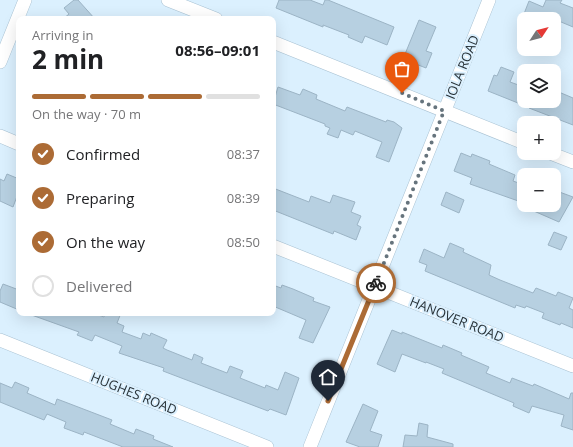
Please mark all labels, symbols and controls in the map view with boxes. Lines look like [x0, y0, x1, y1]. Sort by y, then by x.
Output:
north arrow [517, 12, 561, 56]
map controls [517, 12, 561, 212]
text: Arriving in [32, 26, 94, 44]
street label: IOLA ROAD [441, 32, 483, 102]
text: 08:56–09:01 [175, 40, 260, 60]
text: 2 min [32, 41, 104, 77]
pin [385, 52, 419, 93]
icon: bag [391, 58, 413, 80]
button: layers [517, 64, 561, 108]
text: On the way · 70 m [32, 105, 141, 123]
button: + [517, 116, 561, 160]
icon: check [32, 143, 54, 165]
text: Confirmed [66, 144, 140, 164]
text: 08:37 [227, 145, 260, 163]
button: − [517, 168, 561, 212]
icon: check [32, 187, 54, 209]
text: Preparing [66, 188, 134, 208]
text: 08:39 [227, 189, 260, 207]
icon: check [32, 231, 54, 253]
text: On the way [66, 232, 145, 252]
text: 08:50 [227, 233, 260, 251]
courier [356, 263, 396, 303]
icon: bike [365, 272, 387, 294]
text: Delivered [66, 276, 133, 296]
street label: HANOVER ROAD [407, 292, 507, 346]
pin [311, 360, 345, 401]
icon: home [317, 366, 339, 388]
street label: HUGHES ROAD [88, 367, 180, 419]

